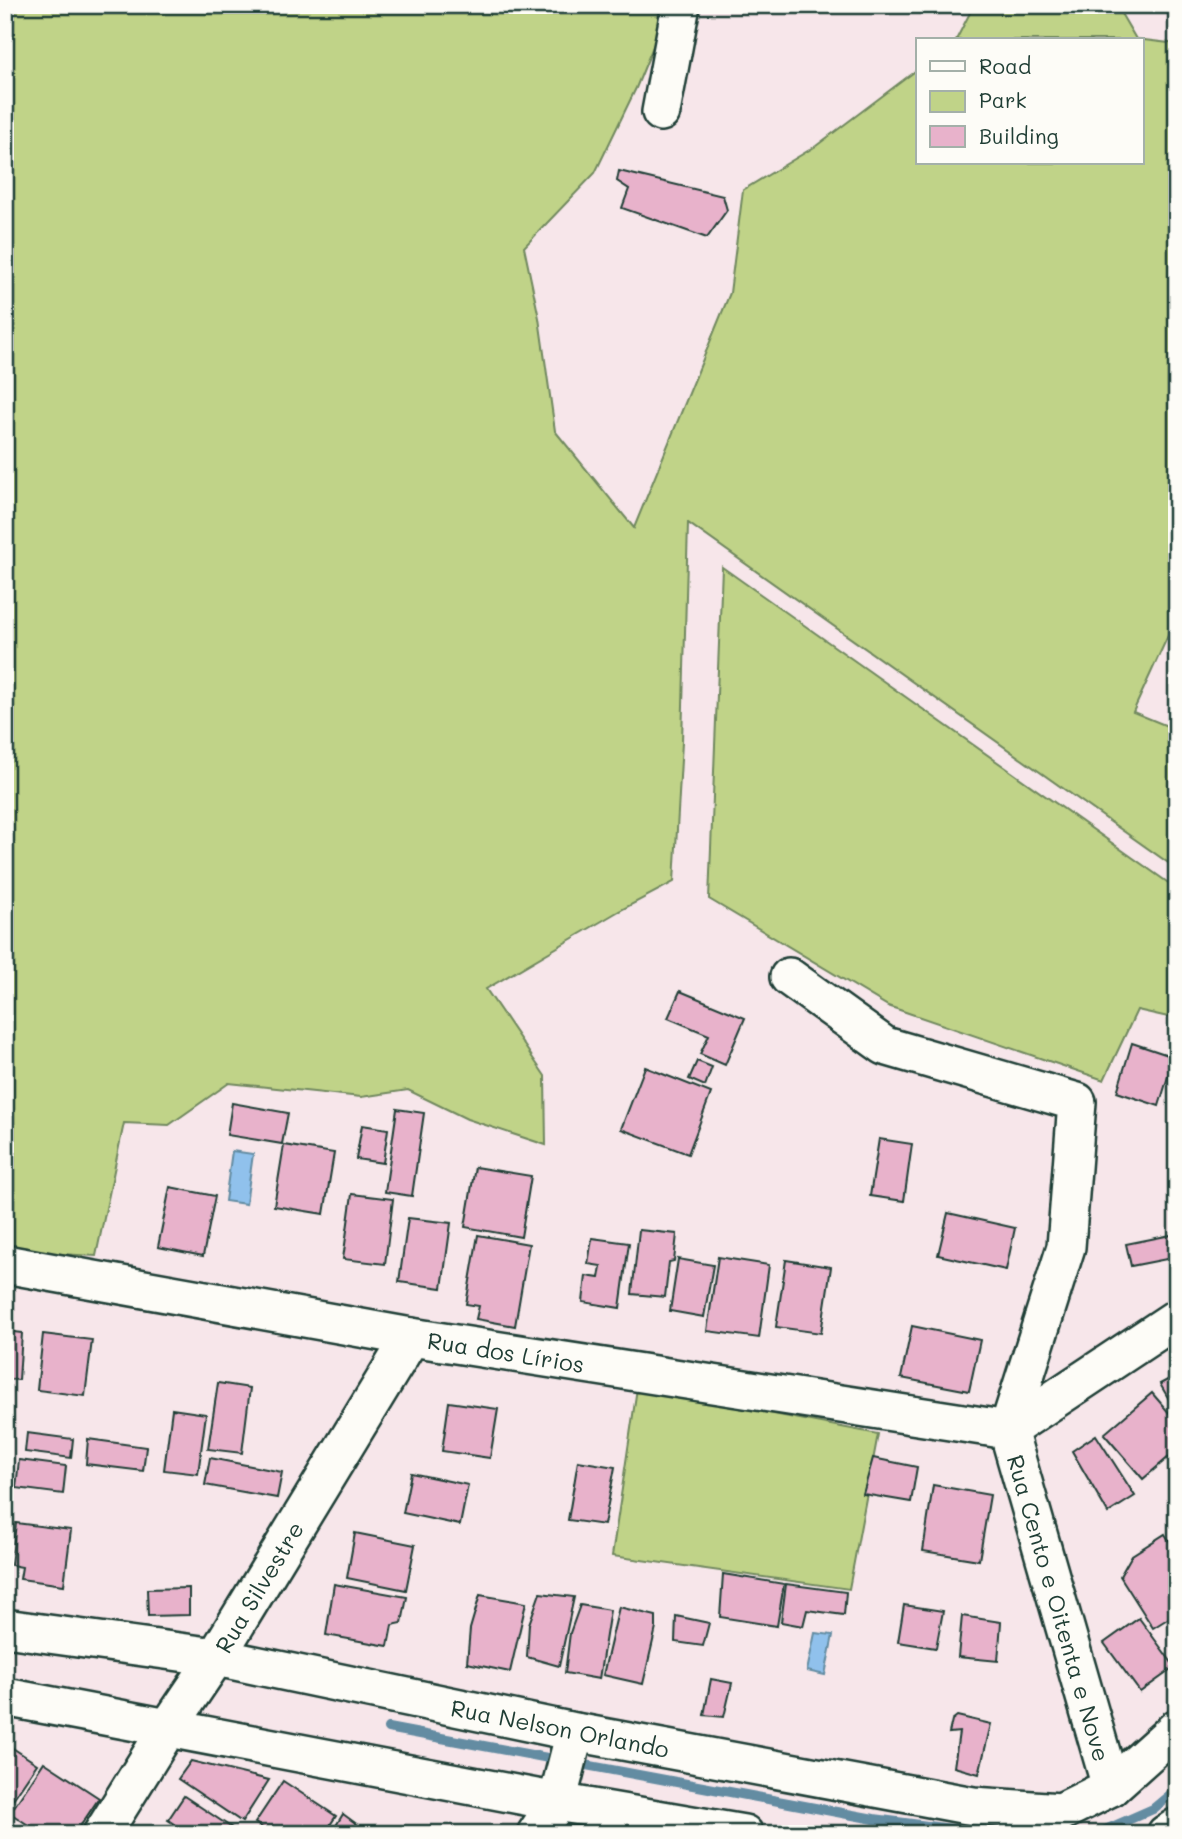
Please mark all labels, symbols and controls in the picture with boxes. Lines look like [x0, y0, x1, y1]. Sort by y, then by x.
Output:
legend [916, 38, 1144, 164]
text: Road [979, 52, 1031, 79]
text: Park [979, 86, 1027, 113]
text: Building [979, 122, 1059, 149]
street label: Rua dos Lírios [425, 1325, 587, 1379]
street label: Rua Cento e Oitenta e Nove [1001, 1451, 1117, 1765]
street label: Rua Silvestre [208, 1516, 310, 1658]
street label: Rua Nelson Orlando [448, 1692, 672, 1764]

